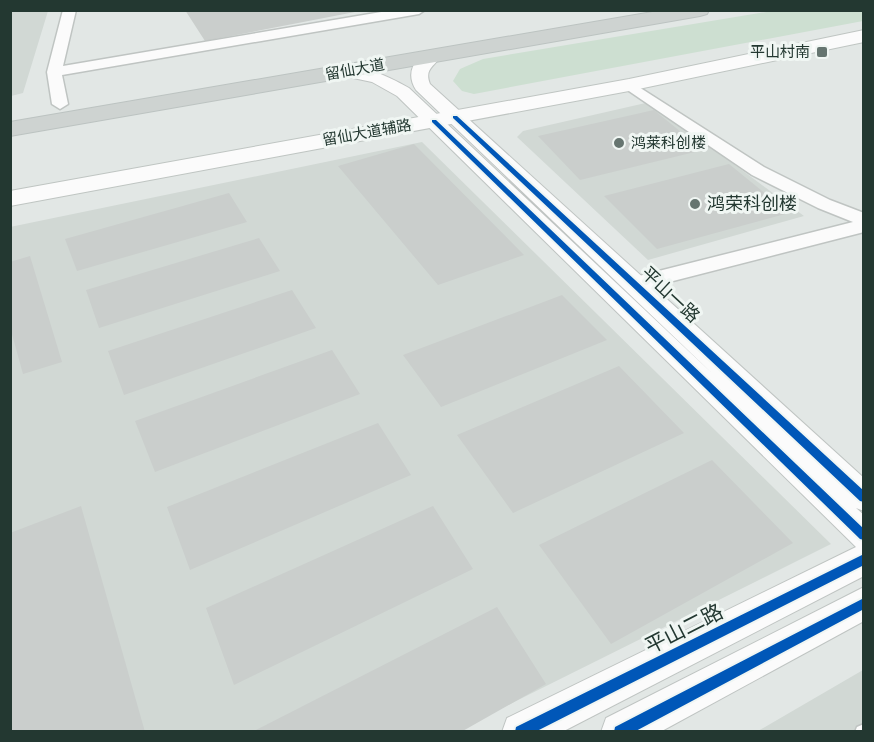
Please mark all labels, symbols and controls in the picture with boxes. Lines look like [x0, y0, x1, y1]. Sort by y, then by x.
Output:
place label: 平山村南 [750, 42, 810, 63]
marker: 平山村南 [815, 45, 829, 59]
street label: 留仙大道 [324, 54, 386, 86]
street label: 留仙大道辅路 [321, 115, 413, 151]
place label: 鸿莱科创楼 [631, 133, 706, 154]
marker: 鸿莱科创楼 [612, 136, 626, 150]
place label: 鸿荣科创楼 [707, 192, 797, 217]
marker: 鸿荣科创楼 [688, 197, 702, 211]
street label: 平山一路 [635, 261, 705, 329]
street label: 平山二路 [640, 597, 728, 661]

